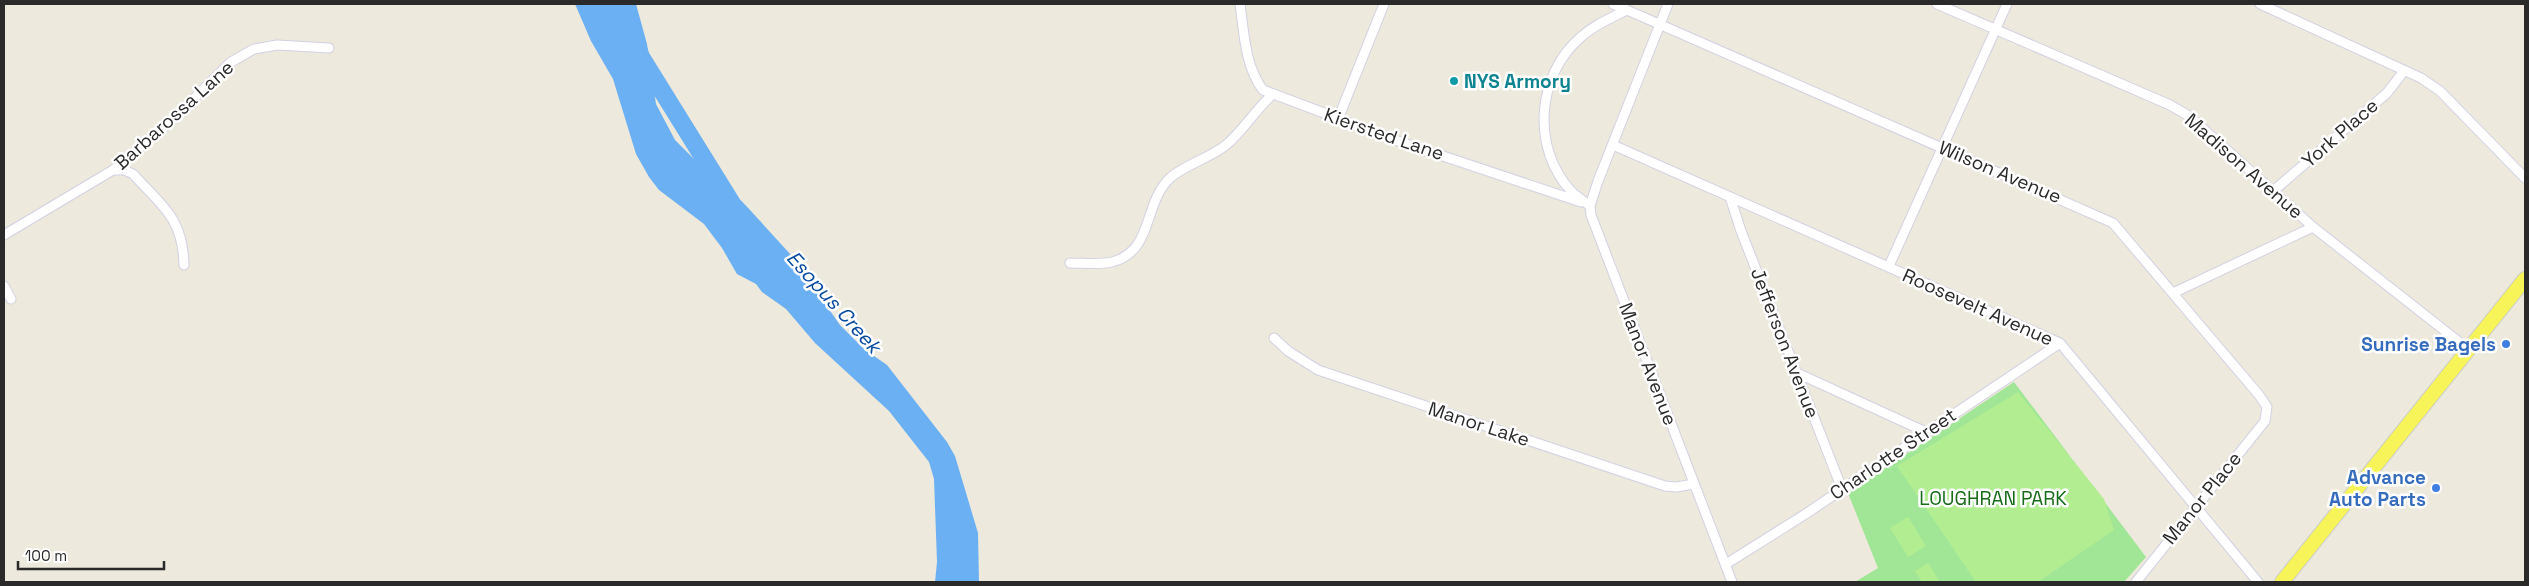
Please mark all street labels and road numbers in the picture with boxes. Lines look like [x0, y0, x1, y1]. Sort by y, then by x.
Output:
street label: Barbarossa Lane [109, 55, 239, 175]
street label: York Place [2297, 93, 2383, 173]
street label: Kiersted Lane [1321, 102, 1447, 166]
street label: Madison Avenue [2180, 108, 2308, 224]
street label: Wilson Avenue [1935, 135, 2065, 209]
street label: Roosevelt Avenue [1899, 263, 2057, 351]
street label: Jefferson Avenue [1745, 264, 1825, 422]
street label: Manor Avenue [1613, 299, 1683, 429]
street label: Manor Lake [1425, 396, 1533, 452]
street label: Charlotte Street [1825, 402, 1961, 506]
street label: Manor Place [2157, 447, 2247, 549]

